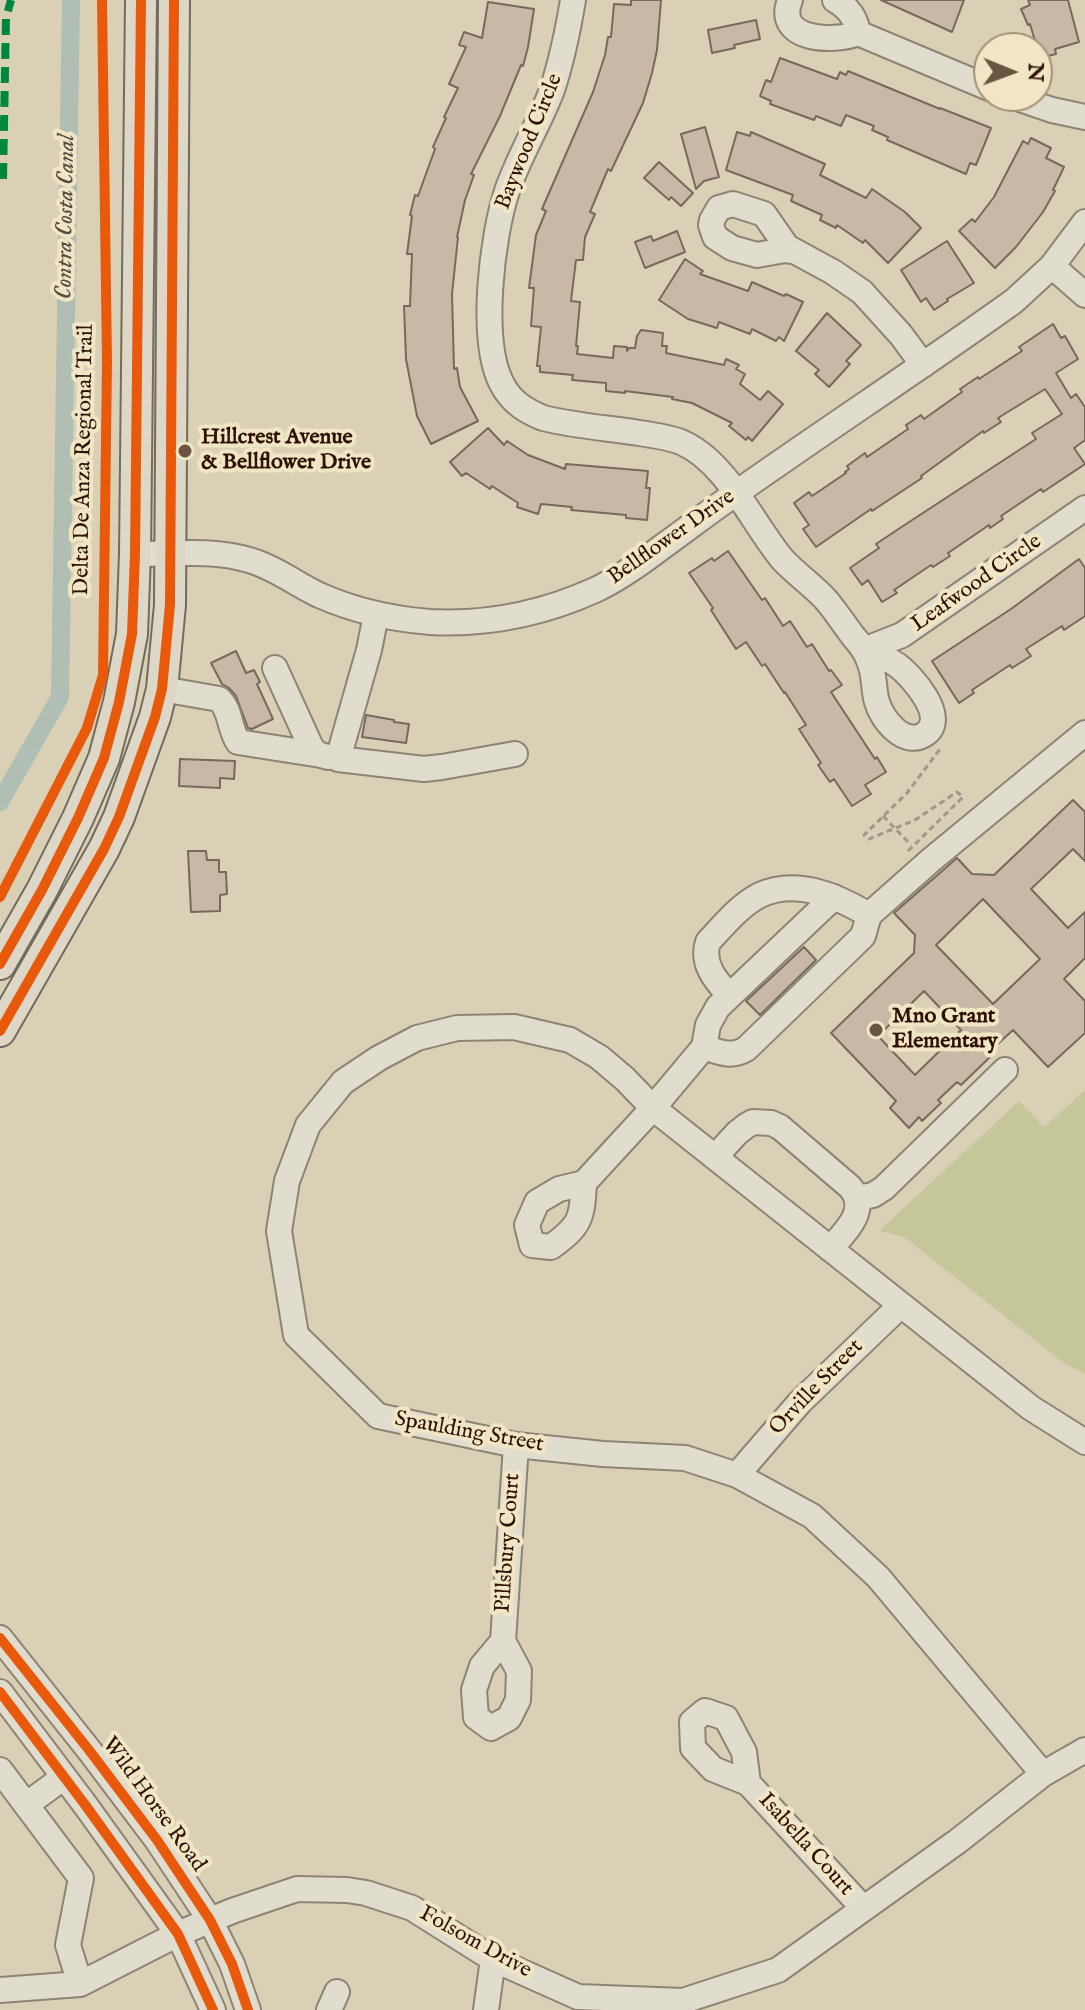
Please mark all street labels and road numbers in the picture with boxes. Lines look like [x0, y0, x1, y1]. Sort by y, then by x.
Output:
street label: Baywood Circle [491, 70, 569, 214]
street label: Delta De Anza Regional Trail [69, 324, 101, 596]
street label: Bellflower Drive [603, 485, 741, 591]
street label: Leafwood Circle [907, 529, 1047, 639]
street label: Orville Street [765, 1334, 869, 1442]
street label: Spaulding Street [392, 1407, 546, 1459]
street label: Pillsbury Court [491, 1472, 527, 1614]
street label: Wild Horse Road [95, 1732, 211, 1878]
street label: Isabella Court [752, 1788, 858, 1902]
street label: Folsom Drive [414, 1901, 536, 1985]

